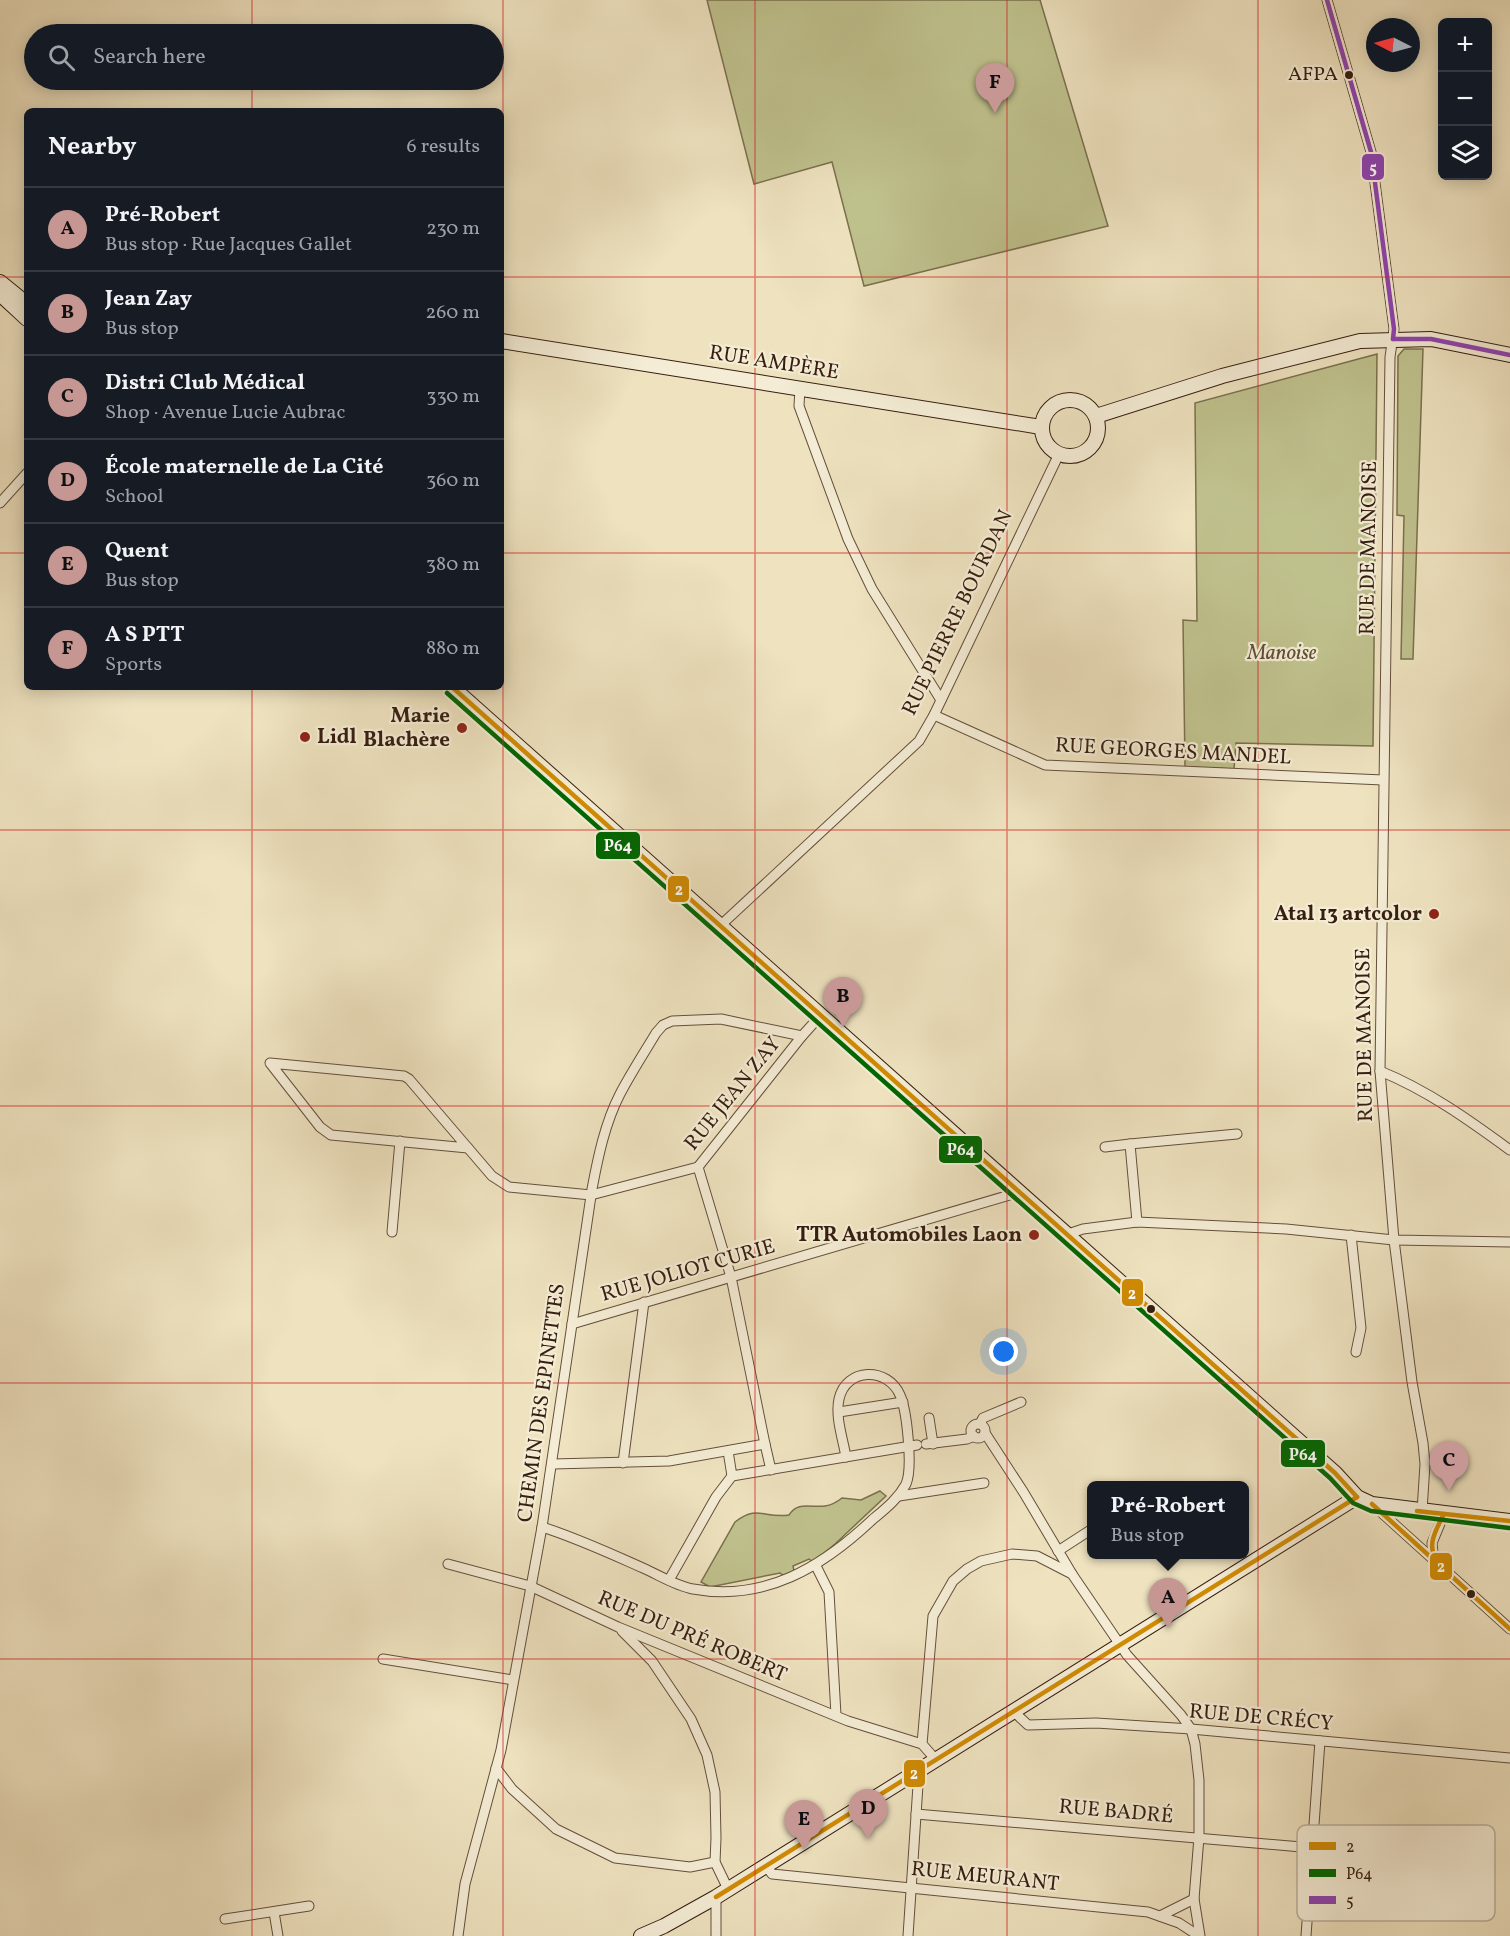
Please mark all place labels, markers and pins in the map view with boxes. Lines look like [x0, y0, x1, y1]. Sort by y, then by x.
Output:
place label: AFPA [1288, 61, 1338, 89]
pin: F [976, 63, 1014, 113]
marker: AFPA [1343, 69, 1355, 81]
place label: Marie Blachère [363, 702, 450, 755]
marker: Marie Blachère [455, 721, 469, 735]
place label: Lidl [317, 723, 357, 752]
marker: Lidl [298, 730, 312, 744]
place label: Atal 13 artcolor [1274, 900, 1422, 929]
marker: Atal 13 artcolor [1427, 907, 1441, 921]
pin: B [824, 978, 862, 1027]
place label: TTR Automobiles Laon [796, 1221, 1022, 1250]
marker: TTR Automobiles Laon [1027, 1228, 1041, 1242]
unlabelled marker [1145, 1303, 1157, 1315]
pin: C [1430, 1442, 1468, 1491]
pin: A [1148, 1578, 1188, 1628]
unlabelled marker [1465, 1588, 1477, 1600]
pin: D [848, 1790, 888, 1839]
pin: E [784, 1800, 824, 1850]

